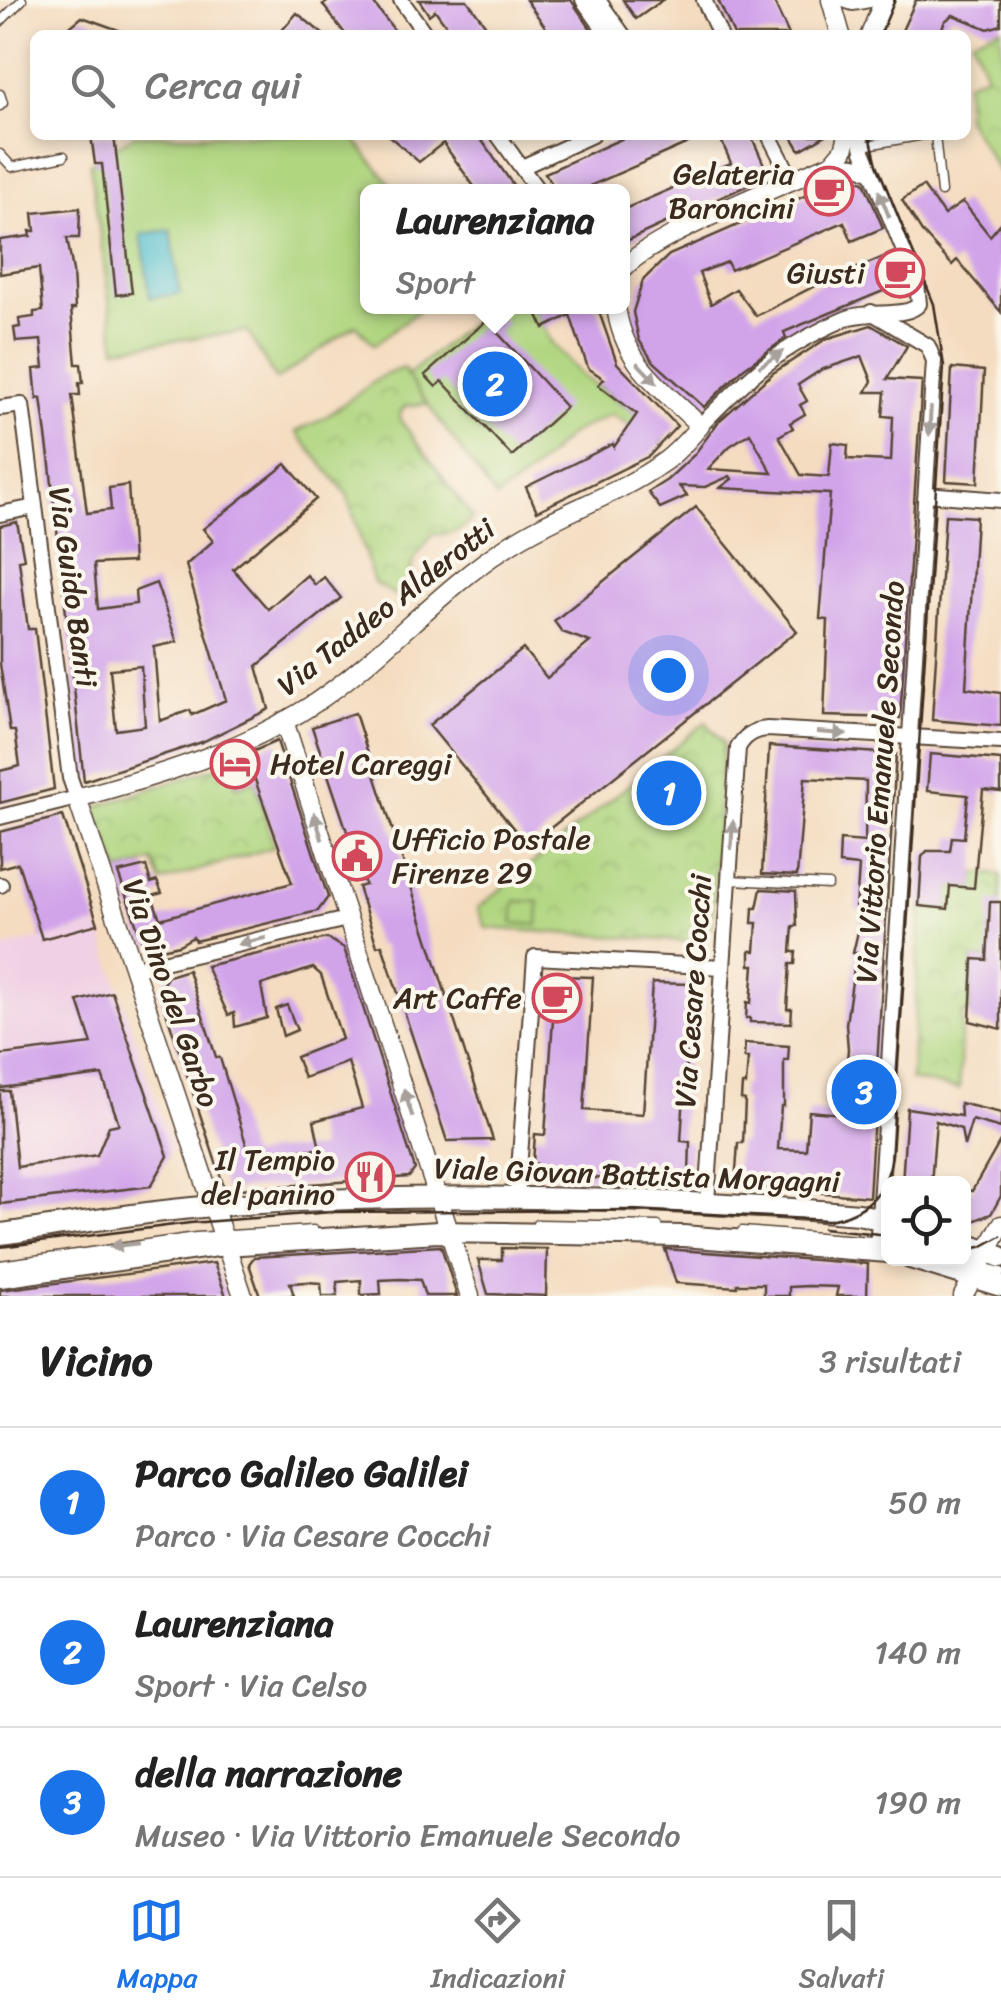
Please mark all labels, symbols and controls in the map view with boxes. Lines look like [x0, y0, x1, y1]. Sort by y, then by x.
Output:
search box [30, 30, 971, 140]
text: Cerca qui [145, 52, 301, 119]
icon: search [65, 58, 120, 113]
place label: Gelateria Baroncini [669, 147, 796, 235]
cafe icon: Gelateria Baroncini [803, 165, 855, 217]
popup [360, 184, 630, 314]
text: Laurenziana [396, 187, 594, 254]
one-way arrow [876, 189, 892, 219]
place label: Giusti [787, 246, 866, 300]
cafe icon: Giusti [874, 247, 926, 299]
text: Sport [396, 254, 475, 311]
pin: 2 [462, 346, 528, 422]
one-way arrow [757, 350, 784, 369]
one-way arrow [634, 361, 658, 385]
one-way arrow [922, 406, 938, 438]
street label: Via Guido Banti [32, 483, 114, 692]
street label: Via Taddeo Alderotti [264, 503, 509, 710]
street label: Via Vittorio Emanuele Secondo [839, 579, 921, 985]
your location [643, 650, 694, 701]
one-way arrow [817, 725, 849, 741]
place label: Hotel Careggi [270, 737, 453, 791]
hotel icon: Hotel Careggi [209, 738, 261, 790]
pin: 1 [636, 756, 702, 830]
one-way arrow [310, 810, 325, 840]
place label: Ufficio Postale Firenze 29 [392, 812, 591, 900]
one-way arrow [725, 819, 741, 851]
public building icon: Ufficio Postale Firenze 29 [331, 830, 383, 882]
street label: Via Dino del Garbo [107, 871, 235, 1115]
street label: Via Cesare Cocchi [658, 871, 728, 1110]
one-way arrow [236, 934, 267, 949]
place label: Art Caffe [392, 971, 522, 1025]
cafe icon: Art Caffe [531, 972, 583, 1024]
pin: 3 [832, 1054, 896, 1130]
one-way arrow [399, 1088, 414, 1118]
place label: Il Tempio del panino [201, 1133, 335, 1221]
street label: Viale Giovan Battista Morgagni [433, 1141, 842, 1209]
restaurant icon: Il Tempio del panino [344, 1151, 396, 1203]
map controls [881, 1176, 971, 1266]
button: locate [881, 1176, 971, 1266]
one-way arrow [108, 1237, 140, 1253]
text: Vicino [40, 1324, 153, 1398]
text: 3 risultati [819, 1333, 961, 1390]
text: Parco Galileo Galilei [135, 1440, 468, 1507]
text: 1 [66, 1474, 79, 1531]
text: 50 m [888, 1474, 961, 1531]
text: Parco · Via Cesare Cocchi [135, 1507, 491, 1564]
text: Laurenziana [135, 1590, 334, 1657]
text: 2 [63, 1624, 82, 1681]
text: 140 m [874, 1624, 961, 1681]
text: Sport · Via Celso [135, 1657, 367, 1714]
text: della narrazione [135, 1740, 402, 1807]
text: 3 [64, 1774, 81, 1831]
text: 190 m [875, 1774, 961, 1831]
text: Museo · Via Vittorio Emanuele Secondo [135, 1807, 680, 1864]
tab: Mappa [117, 1893, 197, 2002]
tab: Indicazioni [431, 1893, 565, 2002]
tab: Salvati [799, 1893, 884, 2002]

